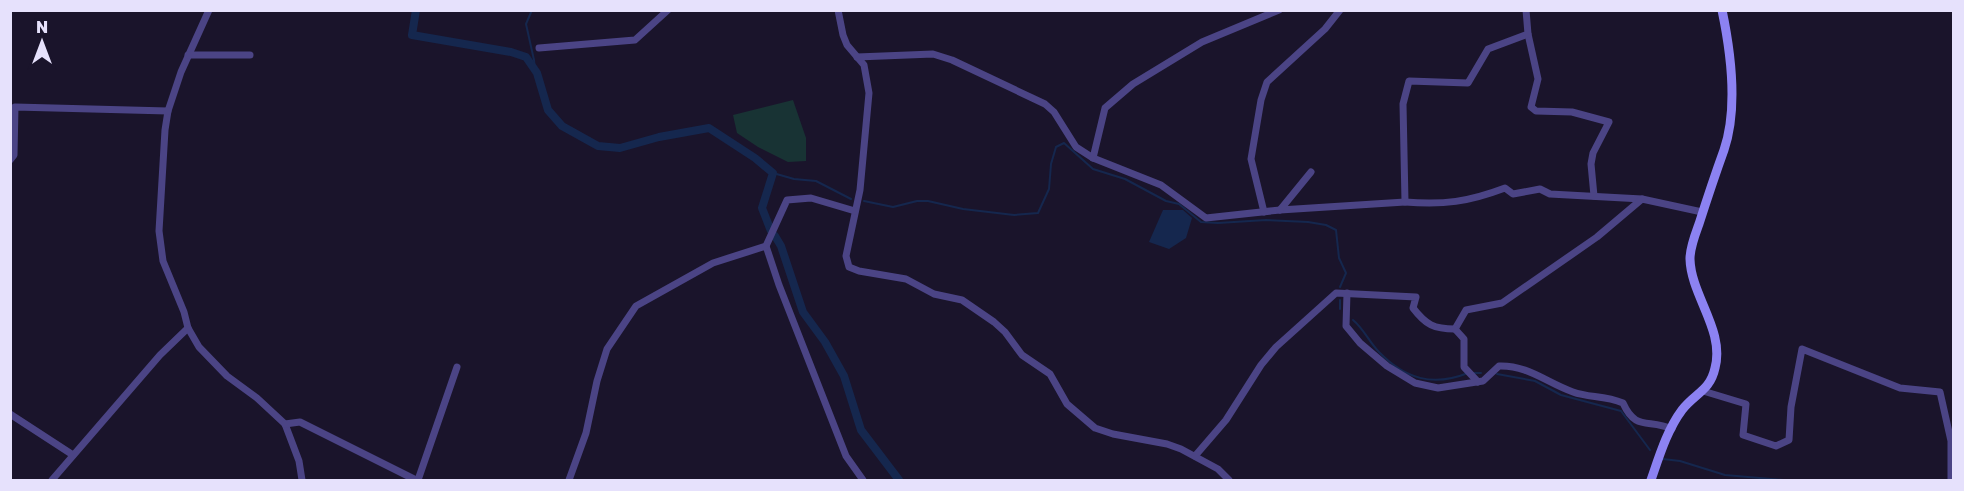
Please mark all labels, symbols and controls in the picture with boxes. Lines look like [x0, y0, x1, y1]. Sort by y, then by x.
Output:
north arrow [12, 12, 72, 72]
text: N [36, 17, 48, 37]

